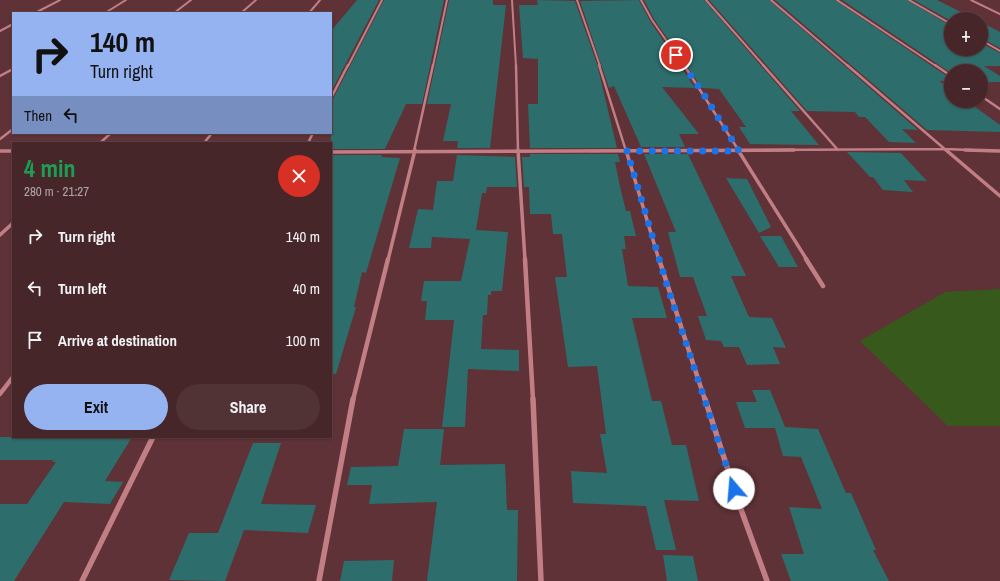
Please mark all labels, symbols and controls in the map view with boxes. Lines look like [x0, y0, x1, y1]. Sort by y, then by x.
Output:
map controls [944, 12, 988, 108]
button: + [944, 12, 988, 56]
text: 140 m [90, 23, 155, 61]
icon: right [24, 28, 76, 80]
pin [659, 38, 693, 72]
icon: arrive [665, 44, 687, 66]
text: Turn right [90, 59, 153, 84]
button: − [944, 64, 988, 108]
icon: left [60, 104, 82, 126]
text: Then [24, 105, 52, 126]
text: 4 min [24, 152, 75, 184]
button: close [278, 155, 320, 197]
text: 280 m · 21:27 [24, 183, 89, 200]
icon: right [24, 225, 46, 247]
text: Turn right [58, 226, 115, 247]
text: 140 m [286, 226, 320, 247]
icon: left [24, 277, 46, 299]
text: Turn left [58, 278, 106, 299]
text: 40 m [293, 278, 320, 299]
icon: arrive [24, 329, 46, 351]
text: Arrive at destination [58, 330, 177, 351]
text: 100 m [286, 330, 320, 351]
button: Exit [24, 384, 168, 430]
button: Share [176, 384, 320, 430]
position arrow [713, 468, 755, 510]

